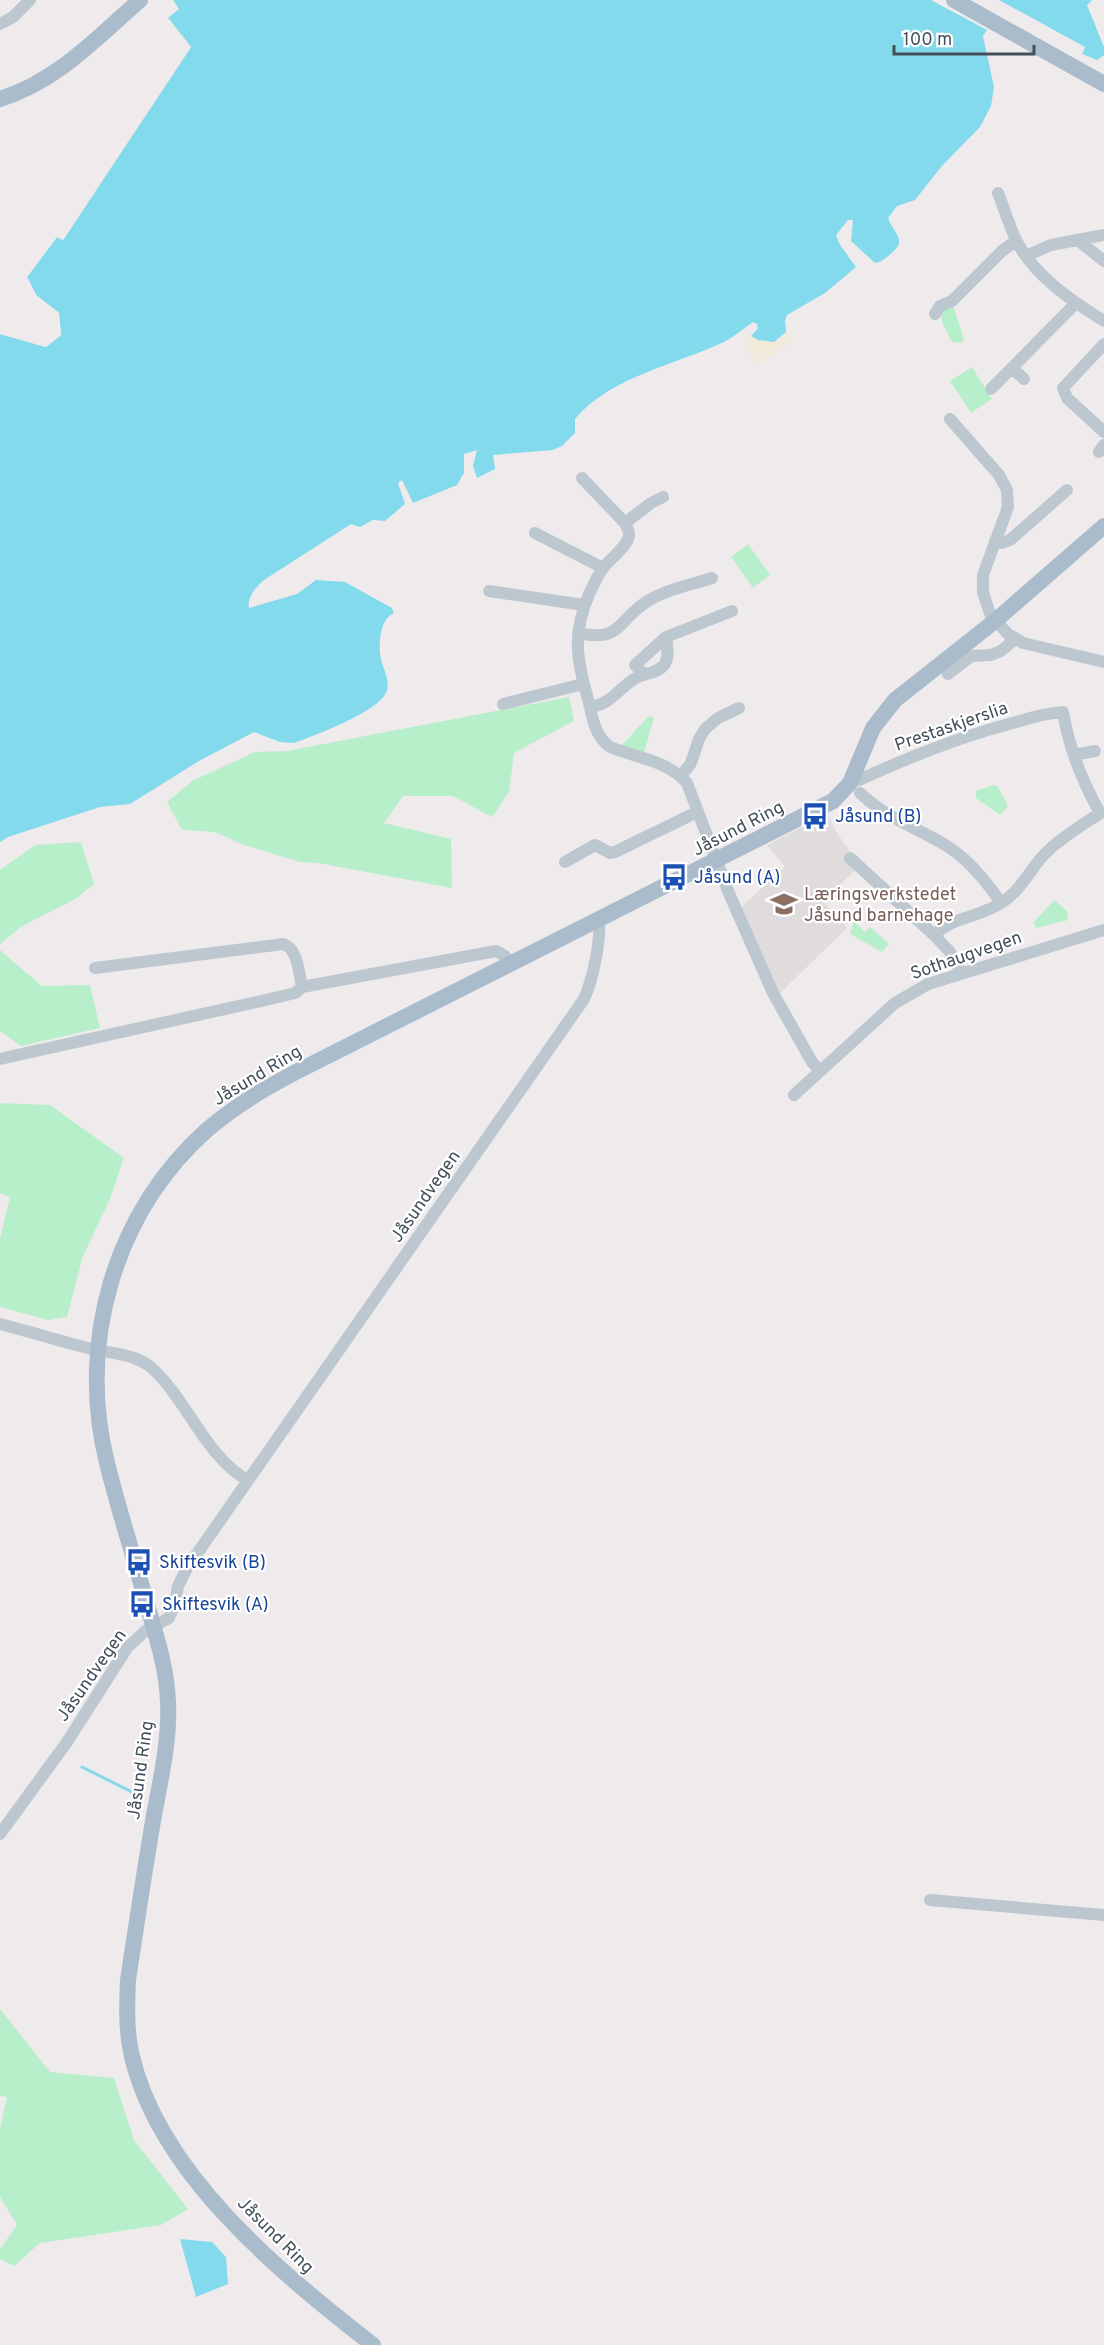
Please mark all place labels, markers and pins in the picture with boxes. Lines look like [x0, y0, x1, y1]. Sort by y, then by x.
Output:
bus stop icon: Jåsund (B) [800, 801, 830, 831]
place label: Jåsund (B) [835, 806, 922, 829]
bus stop icon: Jåsund (A) [659, 862, 689, 892]
place label: Jåsund (A) [694, 867, 780, 890]
place label: Læringsverkstedet Jåsund barnehage [804, 884, 956, 928]
school or university icon: Læringsverkstedet Jåsund barnehage [769, 889, 799, 919]
bus stop icon: Skiftesvik (B) [124, 1547, 154, 1577]
place label: Skiftesvik (B) [159, 1552, 266, 1575]
bus stop icon: Skiftesvik (A) [127, 1589, 157, 1619]
place label: Skiftesvik (A) [162, 1594, 269, 1617]

